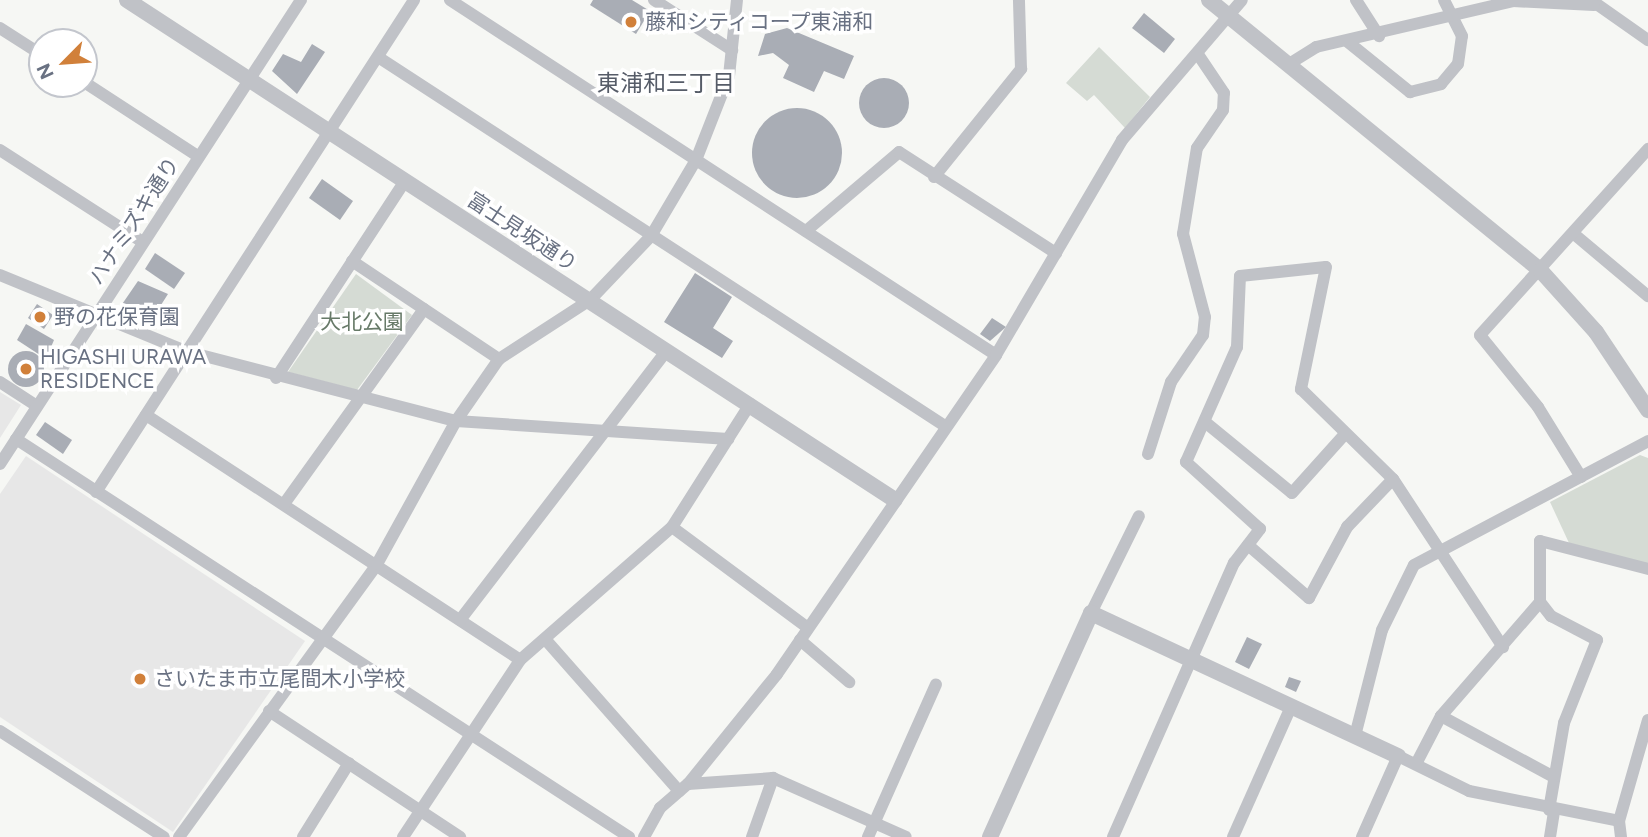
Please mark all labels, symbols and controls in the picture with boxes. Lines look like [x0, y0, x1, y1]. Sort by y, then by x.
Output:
place label: 藤和シティコープ東浦和 [645, 9, 876, 35]
marker: 藤和シティコープ東浦和 [623, 14, 639, 30]
north arrow [28, 28, 98, 98]
text: N [32, 60, 59, 83]
district label: 東浦和三丁目 [597, 69, 735, 97]
street label: ハナミズキ通り [83, 152, 185, 290]
street label: 富士見坂通り [462, 187, 582, 277]
place label: 野の花保育園 [54, 304, 180, 330]
marker: 野の花保育園 [32, 309, 48, 325]
park label: 大北公園 [320, 309, 404, 335]
place label: HIGASHI URAWA RESIDENCE [40, 344, 206, 394]
marker: HIGASHI URAWA RESIDENCE [18, 361, 34, 377]
place label: さいたま市立尾間木小学校 [154, 666, 406, 692]
marker: さいたま市立尾間木小学校 [132, 671, 148, 687]

